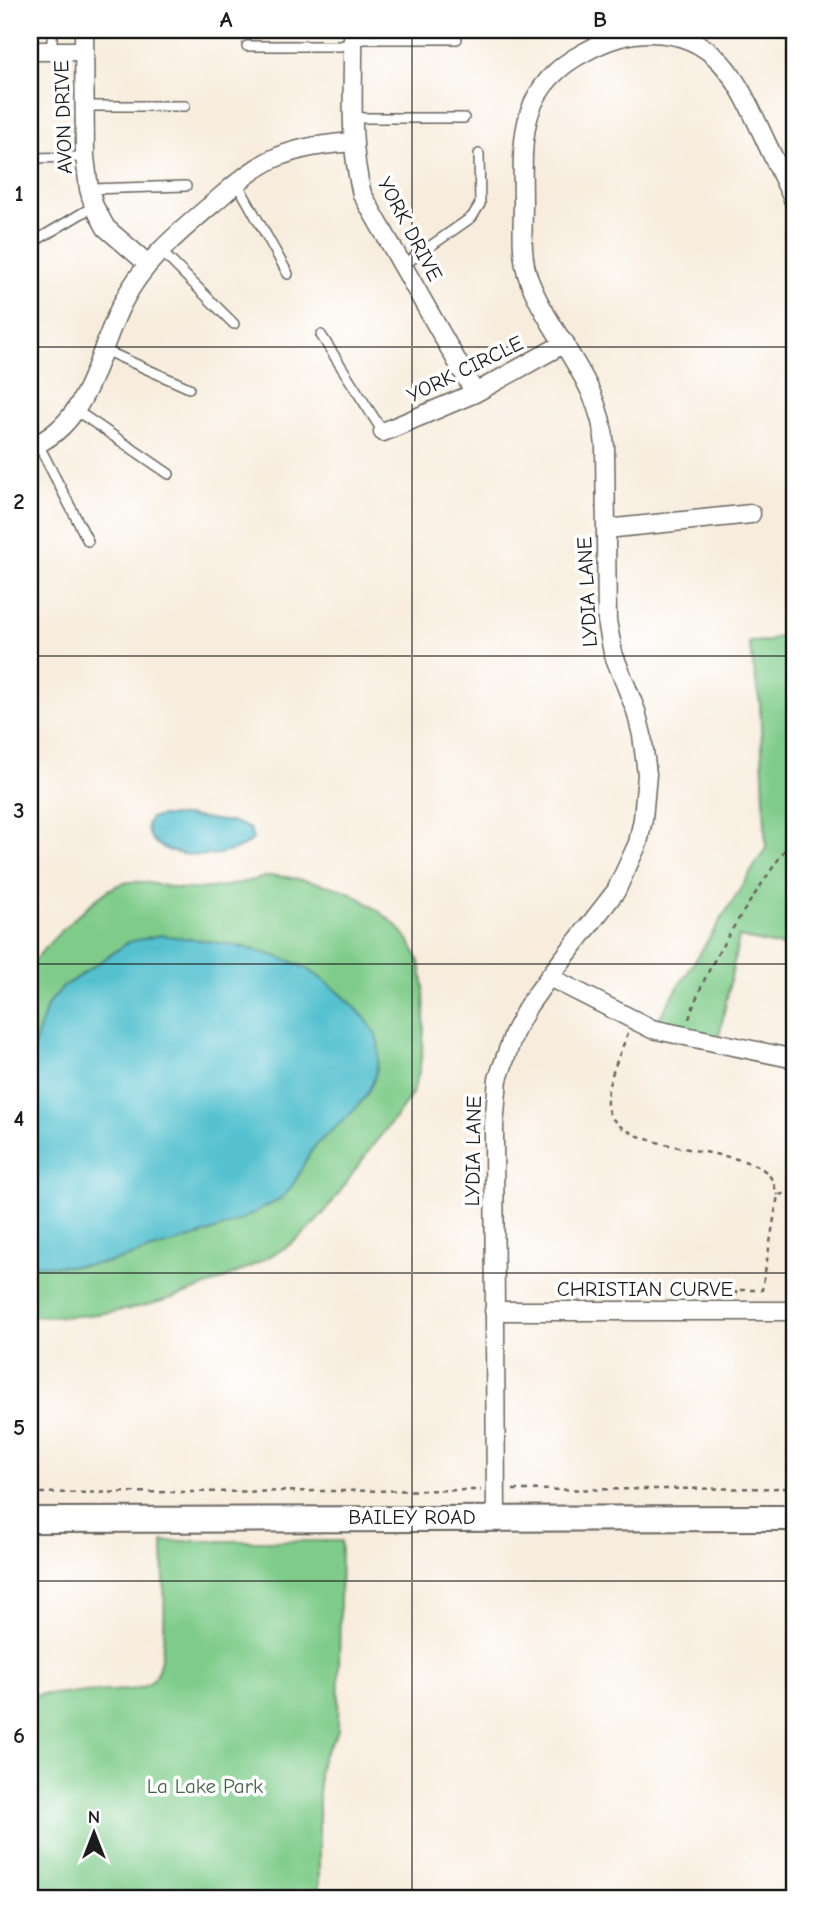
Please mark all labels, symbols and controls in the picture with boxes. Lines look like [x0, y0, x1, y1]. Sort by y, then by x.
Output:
text: A [220, 6, 233, 33]
text: B [593, 6, 607, 33]
street label: AVON DRIVE [49, 60, 77, 174]
street label: YORK DRIVE [373, 173, 447, 285]
text: 1 [14, 180, 24, 207]
street label: YORK CIRCLE [403, 331, 527, 407]
text: 2 [13, 488, 25, 515]
street label: LYDIA LANE [572, 536, 602, 648]
text: 3 [13, 797, 25, 824]
street label: LYDIA LANE [460, 1096, 486, 1206]
text: 4 [14, 1105, 25, 1132]
street label: CHRISTIAN CURVE [557, 1277, 733, 1301]
text: 5 [13, 1414, 25, 1441]
street label: BAILEY ROAD [348, 1505, 476, 1529]
text: 6 [13, 1722, 25, 1749]
park label: La Lake Park [147, 1774, 263, 1798]
north arrow [60, 1798, 130, 1868]
text: N [88, 1806, 100, 1828]

